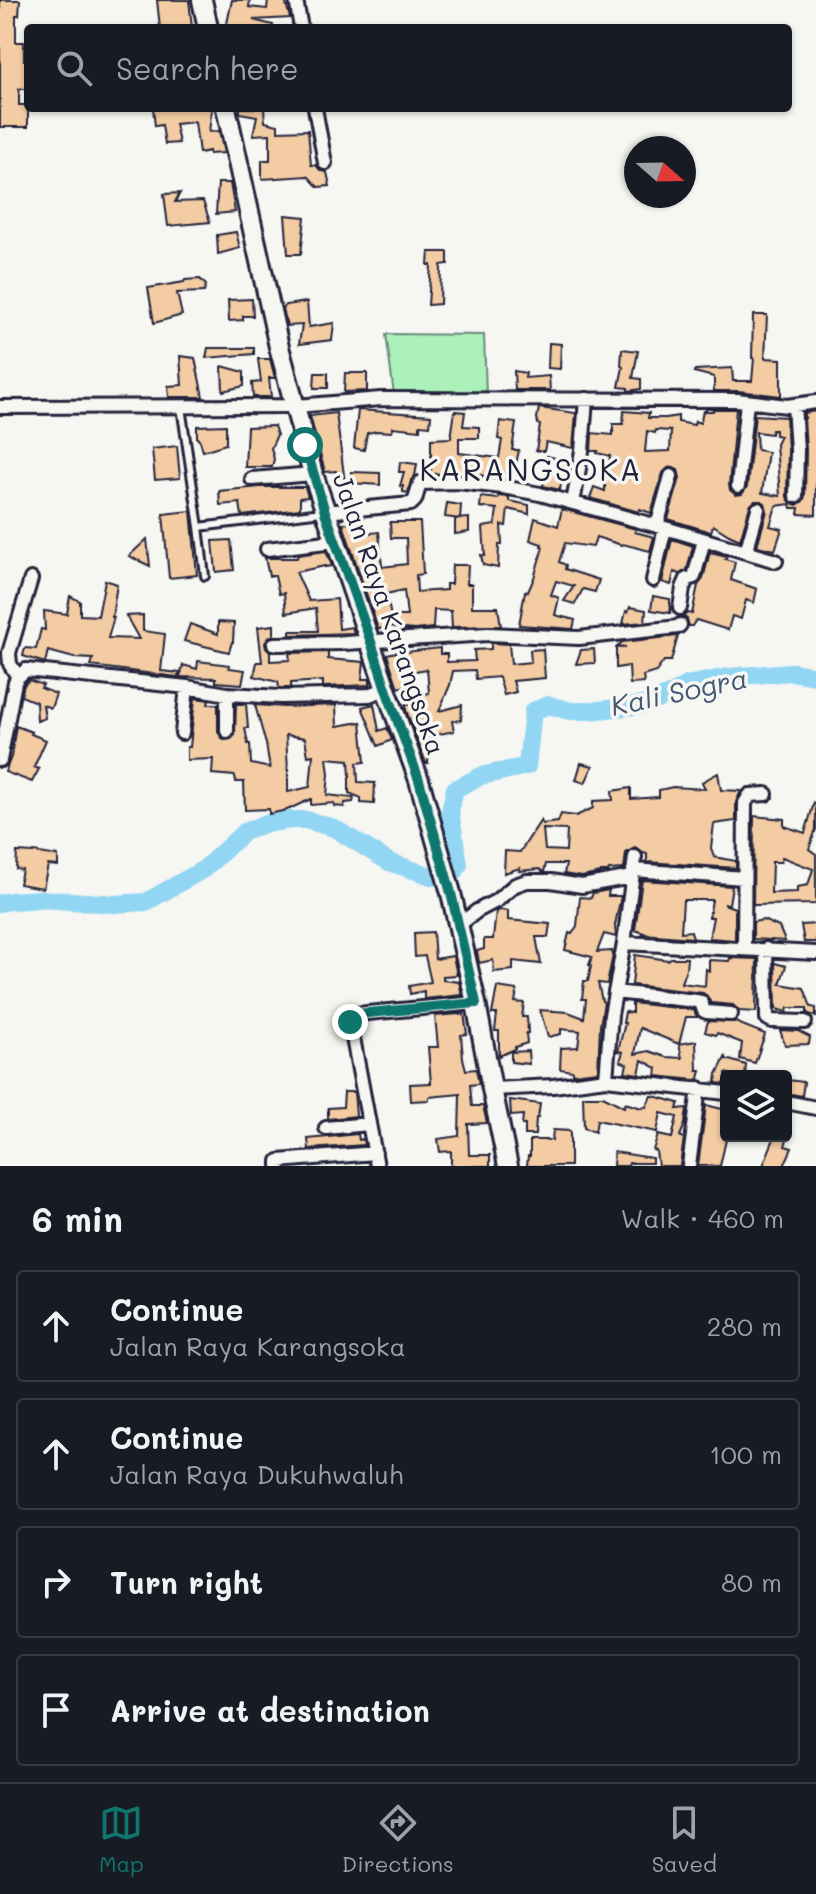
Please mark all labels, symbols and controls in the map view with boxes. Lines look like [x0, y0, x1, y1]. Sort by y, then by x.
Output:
search box [24, 24, 792, 112]
icon: search [52, 46, 96, 90]
text: Search here [116, 48, 299, 88]
north arrow [624, 136, 696, 208]
route start [287, 427, 323, 463]
district label: KARANGSOKA [420, 449, 642, 489]
street label: Jalan Raya Karangsoka [326, 468, 454, 759]
water label: Kali Sogra [607, 659, 751, 723]
route end [332, 1004, 368, 1040]
map controls [720, 1070, 792, 1142]
button: layers [720, 1070, 792, 1142]
text: 6 min [32, 1196, 123, 1241]
text: Walk · 460 m [621, 1201, 784, 1235]
text: Continue [110, 1289, 243, 1329]
icon: ahead [34, 1304, 78, 1348]
text: 280 m [707, 1309, 782, 1343]
text: Jalan Raya Karangsoka [110, 1329, 406, 1363]
text: Continue [110, 1417, 243, 1457]
icon: ahead [34, 1432, 78, 1476]
text: 100 m [709, 1437, 782, 1471]
text: Jalan Raya Dukuhwaluh [110, 1457, 403, 1491]
icon: right [34, 1560, 78, 1604]
text: Turn right [110, 1562, 263, 1602]
text: 80 m [721, 1565, 782, 1599]
icon: arrive [34, 1688, 78, 1732]
text: Arrive at destination [110, 1690, 430, 1730]
tab: Map [99, 1801, 144, 1878]
tab: Directions [342, 1801, 454, 1878]
tab: Saved [652, 1801, 717, 1878]

